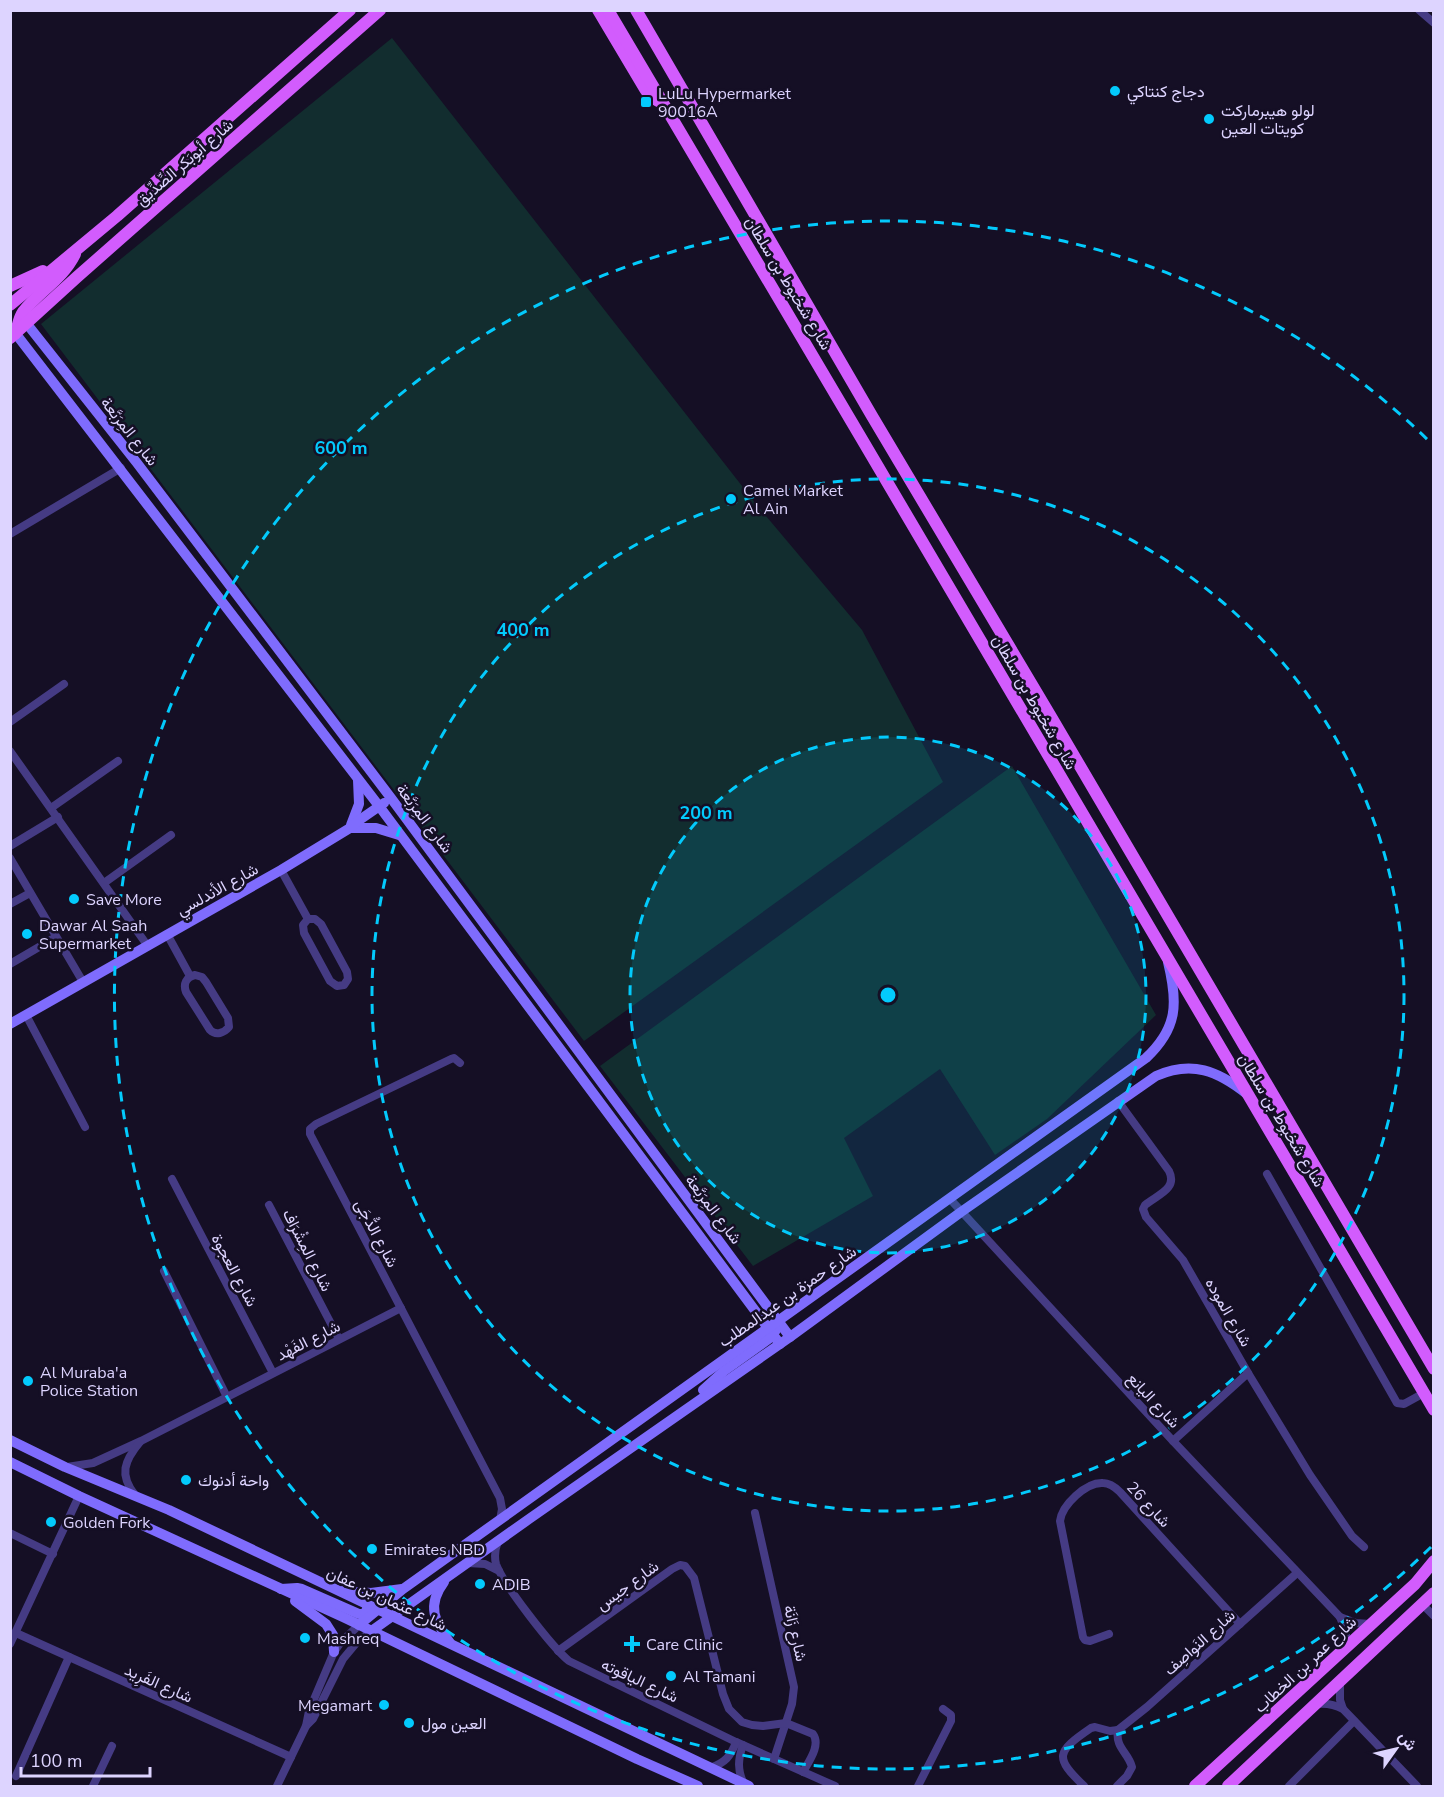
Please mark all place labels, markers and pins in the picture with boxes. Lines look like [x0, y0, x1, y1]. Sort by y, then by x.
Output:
place label: دجاج كنتاكي [1127, 81, 1205, 105]
place label: LuLu Hypermarket 90016A [658, 83, 791, 123]
marker: دجاج كنتاكي [1108, 84, 1122, 98]
marker: LuLu Hypermarket 90016A [639, 95, 653, 109]
place label: لولو هيبرماركت كويتات العين [1221, 100, 1315, 140]
marker: لولو هيبرماركت كويتات العين [1202, 112, 1216, 126]
place label: Camel Market Al Ain [743, 480, 843, 520]
marker: Camel Market Al Ain [724, 492, 738, 506]
place label: Save More [86, 889, 162, 911]
marker: Save More [67, 892, 81, 906]
place label: Dawar Al Saah Supermarket [39, 915, 147, 955]
marker: Dawar Al Saah Supermarket [20, 927, 34, 941]
centre of rings [878, 985, 898, 1005]
place label: Al Muraba'a Police Station [40, 1362, 138, 1402]
marker: Al Muraba'a Police Station [21, 1374, 35, 1388]
place label: واحة أدنوك [198, 1470, 269, 1492]
marker: واحة أدنوك [179, 1473, 193, 1487]
place label: Golden Fork [63, 1512, 151, 1534]
marker: Golden Fork [44, 1515, 58, 1529]
place label: Emirates NBD [384, 1539, 485, 1561]
marker: Emirates NBD [365, 1542, 379, 1556]
place label: ADIB [492, 1574, 530, 1596]
marker: ADIB [473, 1577, 487, 1591]
place label: Mashreq [317, 1628, 379, 1650]
marker: Mashreq [298, 1631, 312, 1645]
place label: Care Clinic [646, 1634, 723, 1656]
marker: Care Clinic [623, 1635, 641, 1653]
place label: Al Tamani [683, 1666, 755, 1688]
marker: Al Tamani [664, 1669, 678, 1683]
place label: Megamart [298, 1695, 372, 1717]
marker: Megamart [377, 1698, 391, 1712]
place label: العين مول [421, 1713, 486, 1735]
marker: العين مول [402, 1716, 416, 1730]

